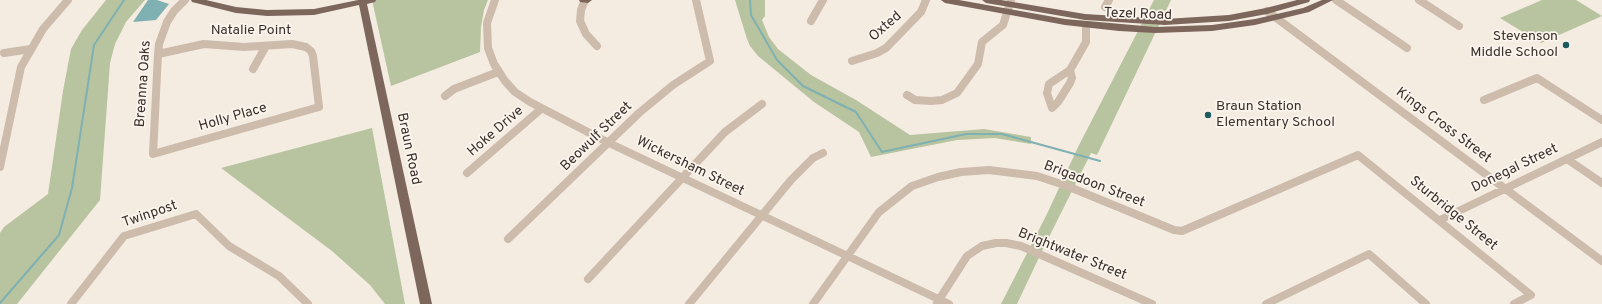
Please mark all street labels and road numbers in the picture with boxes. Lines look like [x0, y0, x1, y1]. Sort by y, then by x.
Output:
street label: Tezel Road [1104, 5, 1172, 25]
street label: Oxted [866, 8, 906, 46]
street label: Natalie Point [211, 23, 291, 39]
street label: Breanna Oaks [133, 40, 155, 128]
street label: Kings Cross Street [1392, 85, 1494, 167]
street label: Beowulf Street [558, 99, 636, 175]
street label: Holly Place [197, 100, 269, 136]
street label: Hoke Drive [465, 103, 527, 161]
street label: Braun Road [392, 111, 424, 187]
street label: Wickersham Street [633, 134, 747, 200]
street label: Donegal Street [1469, 141, 1561, 197]
street label: Brigadoon Street [1041, 158, 1147, 212]
street label: Sturbridge Street [1406, 173, 1500, 255]
street label: Twinpost [120, 198, 180, 232]
street label: Brightwater Street [1015, 226, 1129, 284]

